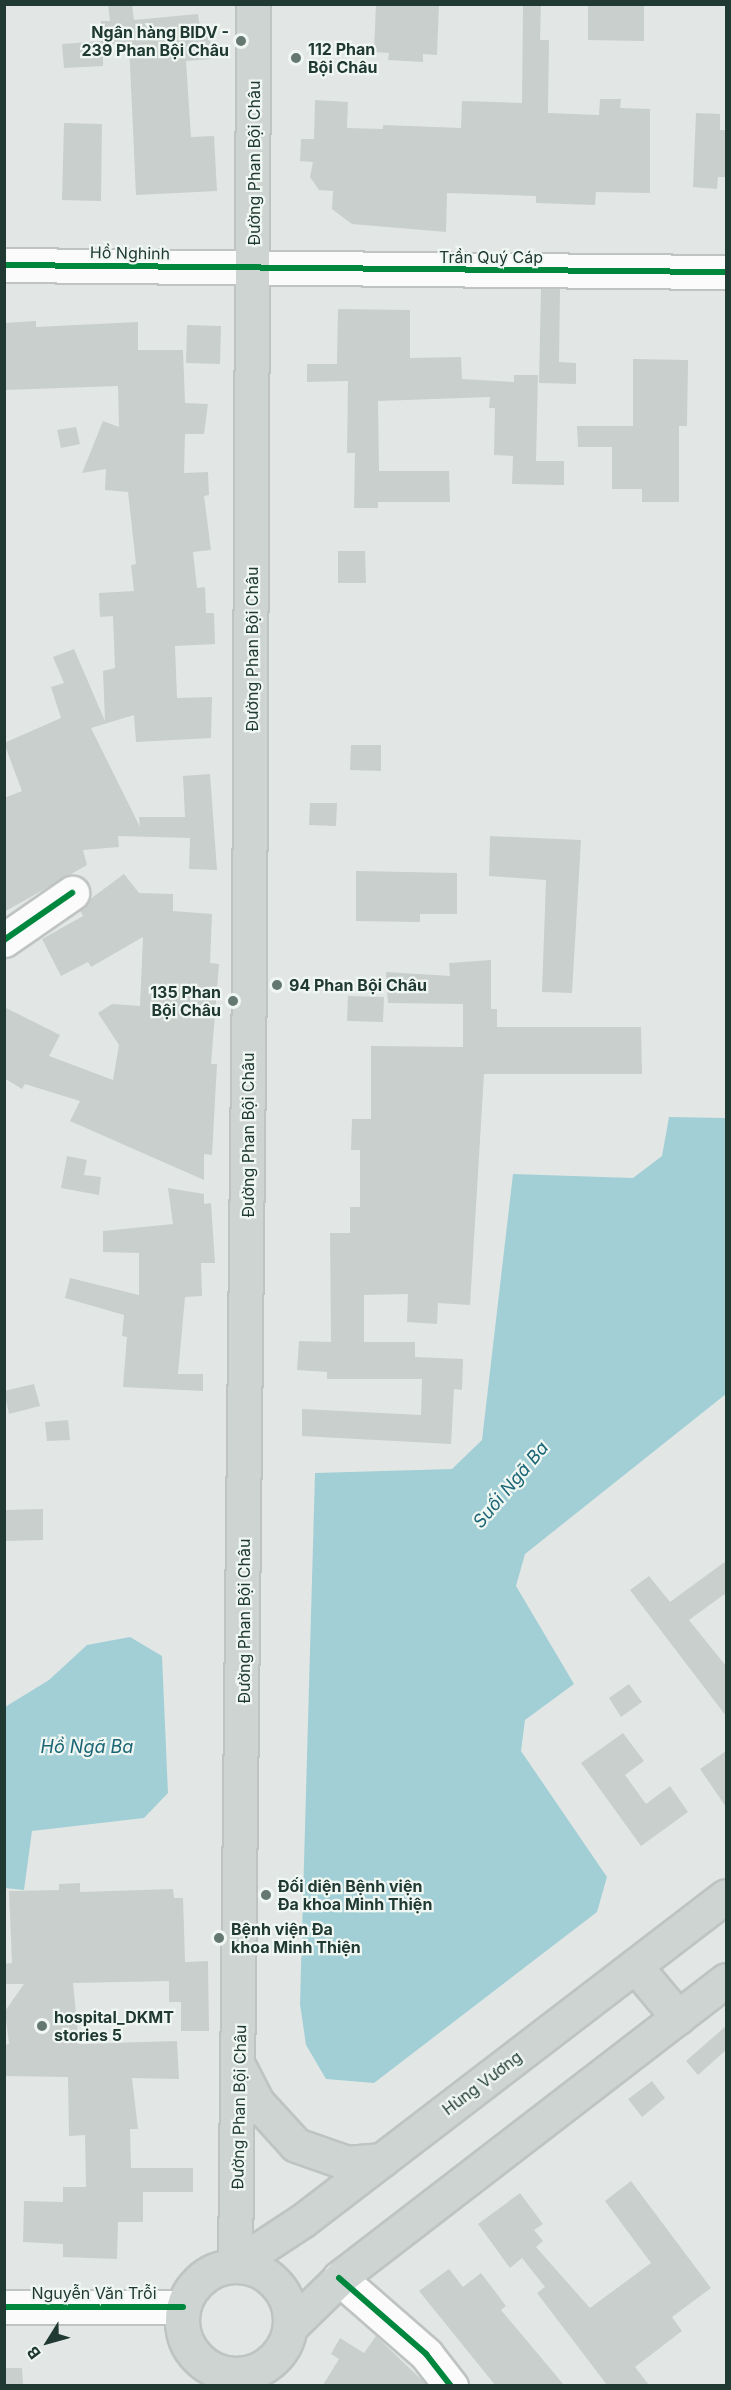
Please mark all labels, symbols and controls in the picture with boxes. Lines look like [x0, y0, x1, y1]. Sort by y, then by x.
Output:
place label: Ngân hàng BIDV - 239 Phan Bội Châu [81, 22, 229, 60]
marker: Ngân hàng BIDV - 239 Phan Bội Châu [234, 34, 248, 48]
place label: 112 Phan Bội Châu [308, 39, 378, 77]
marker: 112 Phan Bội Châu [289, 51, 303, 65]
street label: Đường Phan Bội Châu [244, 81, 264, 245]
street label: Hồ Nghinh [90, 243, 170, 263]
street label: Trần Quý Cáp [439, 247, 543, 267]
street label: Đường Phan Bội Châu [242, 567, 262, 731]
place label: 94 Phan Bội Châu [289, 975, 427, 995]
marker: 94 Phan Bội Châu [270, 978, 284, 992]
place label: 135 Phan Bội Châu [150, 982, 221, 1020]
marker: 135 Phan Bội Châu [226, 994, 240, 1008]
street label: Đường Phan Bội Châu [238, 1053, 258, 1217]
water label: Suối Ngã Ba [469, 1437, 553, 1533]
street label: Đường Phan Bội Châu [234, 1539, 254, 1703]
water label: Hồ Ngã Ba [41, 1736, 133, 1758]
place label: Đối diện Bệnh viện Đa khoa Minh Thiện [278, 1876, 432, 1914]
marker: Đối diện Bệnh viện Đa khoa Minh Thiện [259, 1888, 273, 1902]
place label: Bệnh viện Đa khoa Minh Thiện [231, 1919, 361, 1957]
marker: Bệnh viện Đa khoa Minh Thiện [212, 1931, 226, 1945]
place label: hospital_DKMT stories 5 [54, 2007, 174, 2045]
marker: hospital_DKMT stories 5 [35, 2019, 49, 2033]
street label: Đường Phan Bội Châu [228, 2024, 250, 2190]
street label: Hùng Vương [439, 2047, 525, 2119]
street label: Nguyễn Văn Trỗi [31, 2283, 157, 2303]
north arrow [18, 2312, 78, 2372]
text: B [22, 2343, 45, 2363]

